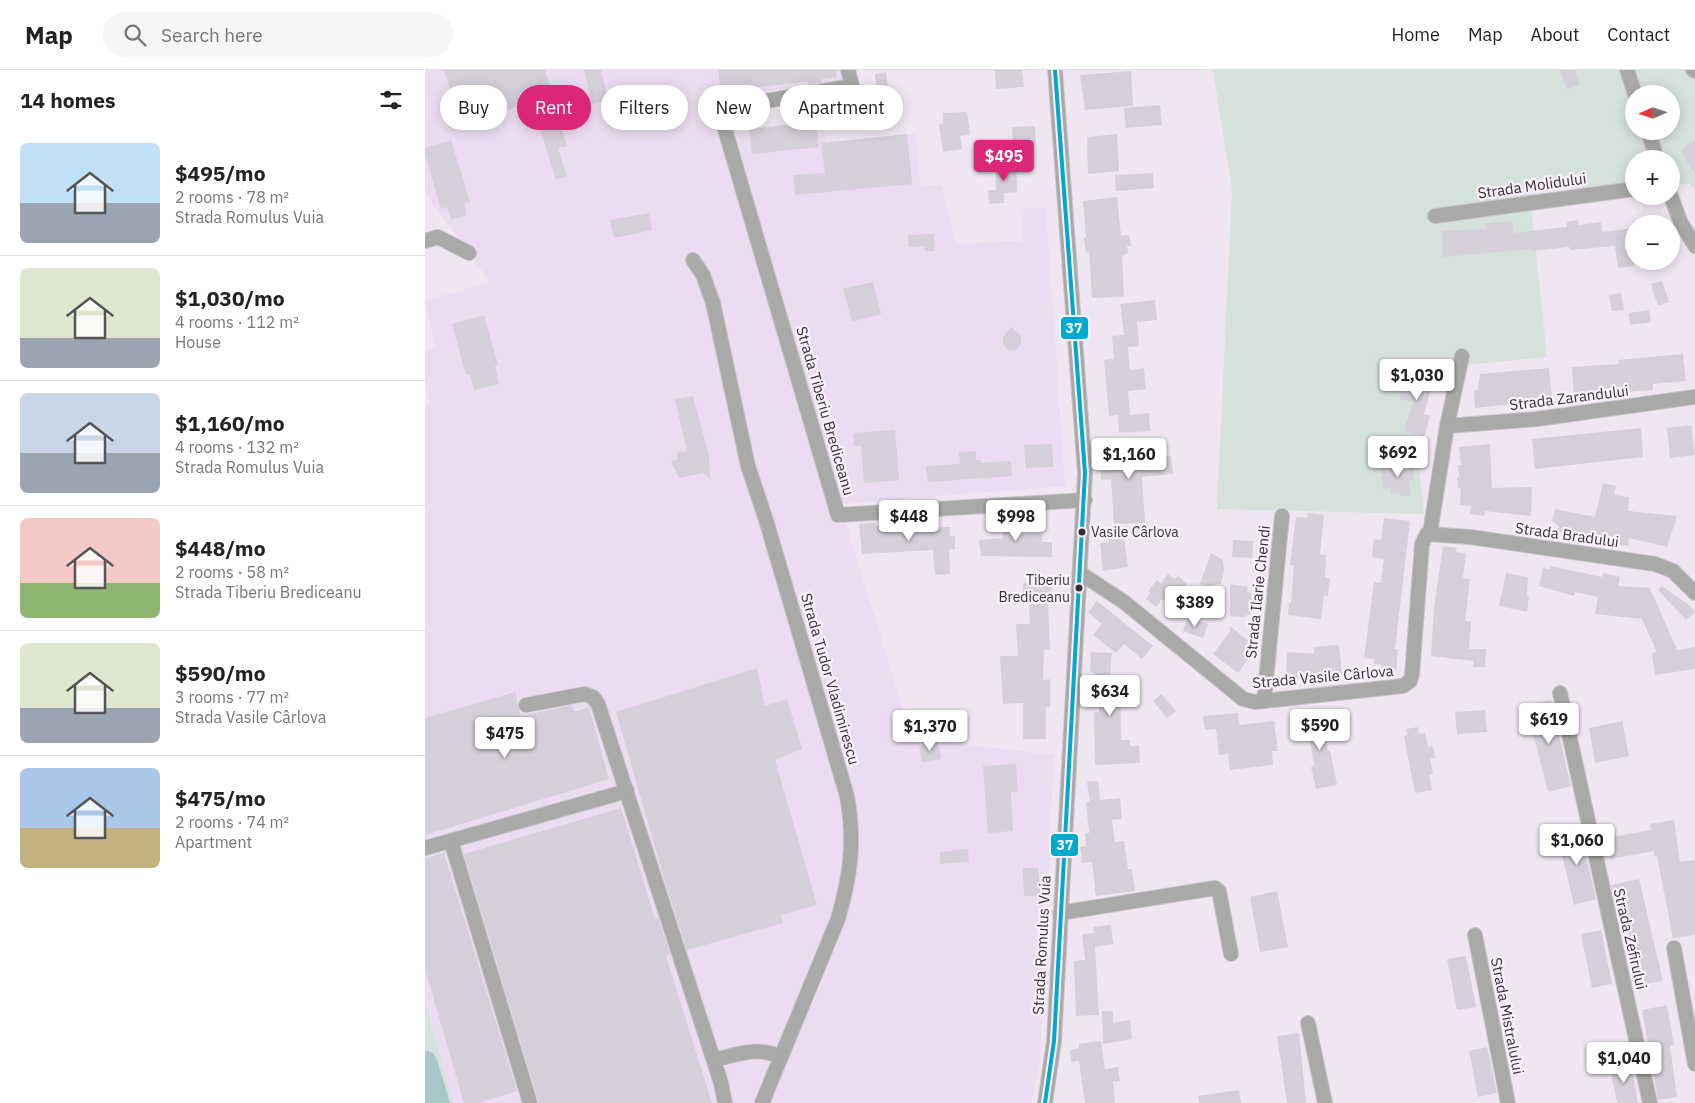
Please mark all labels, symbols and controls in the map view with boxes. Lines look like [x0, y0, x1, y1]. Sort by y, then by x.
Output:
search box [103, 12, 453, 57]
text: Map [25, 19, 73, 51]
icon: search [121, 21, 149, 49]
text: Search here [161, 23, 263, 47]
text: Home [1392, 23, 1440, 46]
text: Map [1468, 23, 1503, 46]
text: About [1531, 23, 1579, 46]
text: Contact [1607, 23, 1670, 46]
chip: Buy [440, 85, 507, 130]
chip: Rent [517, 85, 591, 130]
chip: Filters [601, 85, 688, 130]
chip: New [698, 85, 770, 130]
chip: Apartment [780, 85, 903, 130]
north arrow [1625, 85, 1680, 140]
map controls [1625, 85, 1680, 270]
text: 14 homes [20, 86, 116, 114]
icon: filters [377, 86, 405, 114]
pin: $495 [974, 140, 1034, 182]
text: $495 [985, 146, 1023, 166]
button: + [1625, 150, 1680, 205]
text: $495/mo [175, 159, 266, 187]
icon: home [60, 163, 120, 223]
street label: Strada Molidului [1476, 168, 1588, 203]
text: 2 rooms · 78 m² [175, 187, 289, 207]
text: Strada Romulus Vuia [175, 207, 324, 227]
button: − [1625, 215, 1680, 270]
text: $1,030/mo [175, 284, 285, 312]
icon: home [60, 288, 120, 348]
text: 4 rooms · 112 m² [175, 312, 299, 332]
line badge: 37 [1060, 316, 1089, 340]
text: 37 [1066, 319, 1082, 337]
street label: Strada Tiberiu Brediceanu [792, 324, 859, 498]
text: House [175, 332, 221, 352]
pin: $1,030 [1376, 358, 1458, 401]
text: $1,030 [1391, 365, 1443, 385]
street label: Strada Zarandului [1508, 381, 1630, 414]
text: $1,160/mo [175, 409, 285, 437]
icon: home [60, 413, 120, 473]
pin: $692 [1368, 436, 1428, 478]
text: 4 rooms · 132 m² [175, 437, 299, 457]
pin: $1,160 [1088, 438, 1170, 480]
text: $692 [1379, 442, 1417, 462]
text: $1,160 [1103, 444, 1155, 464]
text: Strada Romulus Vuia [175, 457, 324, 477]
pin: $448 [879, 500, 939, 542]
pin: $998 [986, 500, 1046, 542]
text: $448 [890, 506, 928, 526]
text: $998 [997, 506, 1035, 526]
street label: Strada Bradului [1514, 518, 1620, 551]
place label: Vasile Cârlova [1091, 523, 1179, 541]
street label: Strada Ilarie Chendi [1241, 524, 1274, 660]
marker: Vasile Cârlova [1077, 527, 1087, 537]
text: $448/mo [175, 534, 266, 562]
icon: home [60, 538, 120, 598]
text: 2 rooms · 58 m² [175, 562, 289, 582]
place label: Tiberiu Brediceanu [998, 571, 1070, 606]
text: Strada Tiberiu Brediceanu [175, 582, 362, 602]
marker: Tiberiu Brediceanu [1074, 583, 1084, 593]
pin: $389 [1165, 586, 1225, 628]
street label: Strada Tudor Vladimirescu [797, 591, 864, 767]
text: $389 [1176, 592, 1214, 612]
text: $590/mo [175, 659, 266, 687]
street label: Strada Vasile Cârlova [1252, 661, 1394, 692]
icon: home [60, 663, 120, 723]
pin: $634 [1080, 674, 1140, 717]
text: $634 [1091, 681, 1129, 701]
text: 3 rooms · 77 m² [175, 687, 289, 707]
pin: $619 [1519, 702, 1579, 745]
text: Strada Vasile Cârlova [175, 707, 326, 727]
pin: $590 [1290, 708, 1350, 751]
text: $619 [1530, 709, 1568, 729]
pin: $1,370 [889, 710, 971, 752]
text: $590 [1301, 715, 1339, 735]
pin: $475 [475, 716, 535, 759]
text: $1,370 [904, 716, 956, 736]
text: $475 [486, 723, 524, 743]
text: $475/mo [175, 784, 266, 812]
icon: home [60, 788, 120, 848]
text: 2 rooms · 74 m² [175, 812, 289, 832]
pin: $1,060 [1536, 824, 1618, 866]
text: $1,060 [1551, 830, 1603, 850]
text: Apartment [175, 832, 252, 852]
line badge: 37 [1050, 833, 1079, 857]
text: 37 [1057, 836, 1073, 854]
street label: Strada Romulus Vuia [1028, 875, 1055, 1015]
street label: Strada Zefirului [1610, 886, 1651, 991]
street label: Strada Mistralului [1487, 956, 1528, 1076]
pin: $1,040 [1583, 1042, 1665, 1084]
text: $1,040 [1598, 1048, 1650, 1068]

